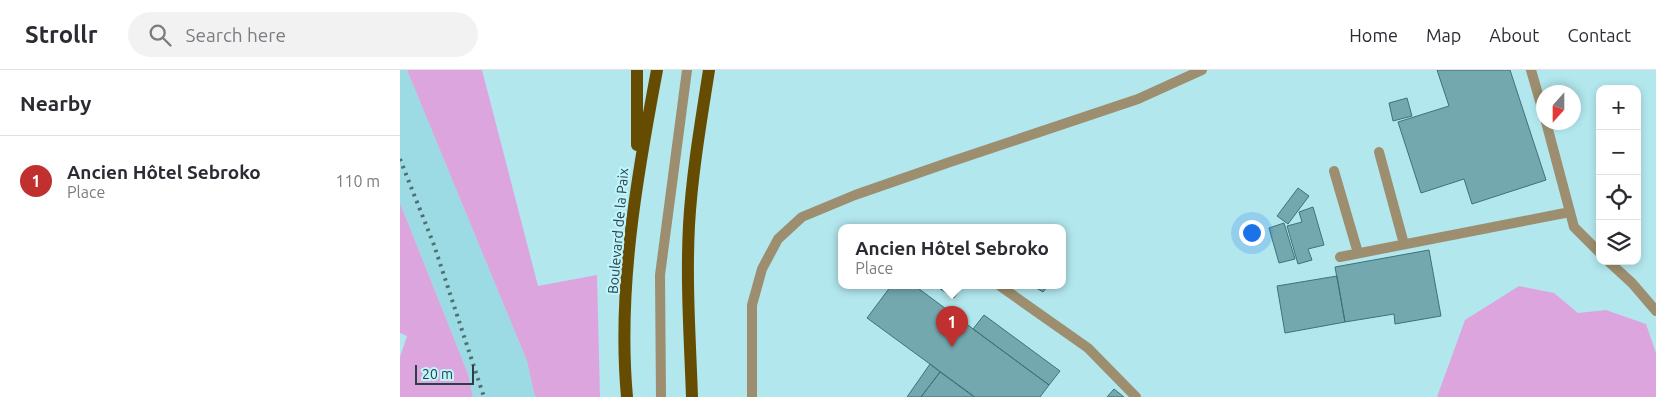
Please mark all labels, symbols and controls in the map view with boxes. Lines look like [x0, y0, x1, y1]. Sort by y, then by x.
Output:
search box [128, 12, 478, 57]
text: Strollr [25, 21, 98, 48]
icon: search [146, 21, 174, 49]
text: Search here [186, 24, 286, 46]
text: Home [1349, 25, 1398, 45]
text: Map [1426, 25, 1461, 45]
text: About [1489, 25, 1539, 45]
text: Contact [1567, 25, 1631, 45]
north arrow [1536, 85, 1581, 130]
map controls [1596, 85, 1641, 265]
button: + [1596, 85, 1641, 130]
text: Nearby [20, 91, 91, 115]
button: − [1596, 130, 1641, 175]
text: Ancien Hôtel Sebroko [67, 161, 261, 183]
street label: Boulevard de la Paix [605, 167, 631, 295]
text: 1 [31, 172, 41, 190]
text: 110 m [335, 172, 380, 190]
button: locate [1596, 175, 1641, 220]
text: Place [67, 183, 105, 201]
your location [1239, 220, 1265, 246]
button: layers [1596, 220, 1641, 265]
popup [838, 224, 1066, 289]
text: Ancien Hôtel Sebroko [855, 237, 1049, 259]
text: Place [855, 259, 893, 277]
pin: 1 [936, 306, 968, 347]
scale bar [415, 362, 474, 385]
text: 20 m [422, 366, 453, 382]

